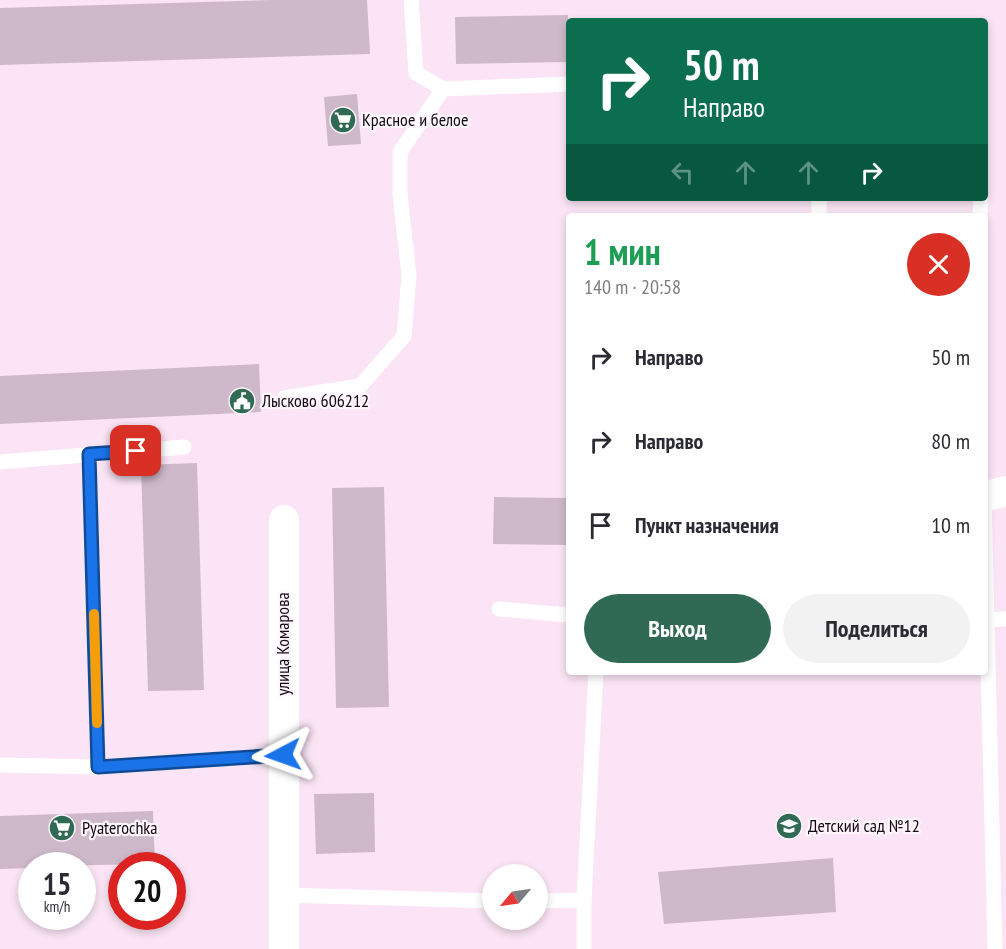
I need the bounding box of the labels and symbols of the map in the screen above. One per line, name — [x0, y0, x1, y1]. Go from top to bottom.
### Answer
supermarket icon: Красное и белое — [328, 105, 358, 135]
place label: Красное и белое — [362, 108, 468, 131]
public building icon: Лысково 606212 — [227, 386, 257, 416]
place label: Лысково 606212 — [261, 389, 369, 412]
pin — [110, 425, 161, 476]
street label: улица Комарова — [271, 592, 294, 696]
position arrow — [251, 723, 315, 787]
school or university icon: Детский сад №12 — [774, 811, 804, 841]
supermarket icon: Pyaterochka — [47, 813, 77, 843]
place label: Детский сад №12 — [808, 814, 920, 837]
place label: Pyaterochka — [82, 816, 158, 839]
speed limit sign: 20 — [108, 852, 186, 930]
north arrow — [482, 864, 548, 930]

